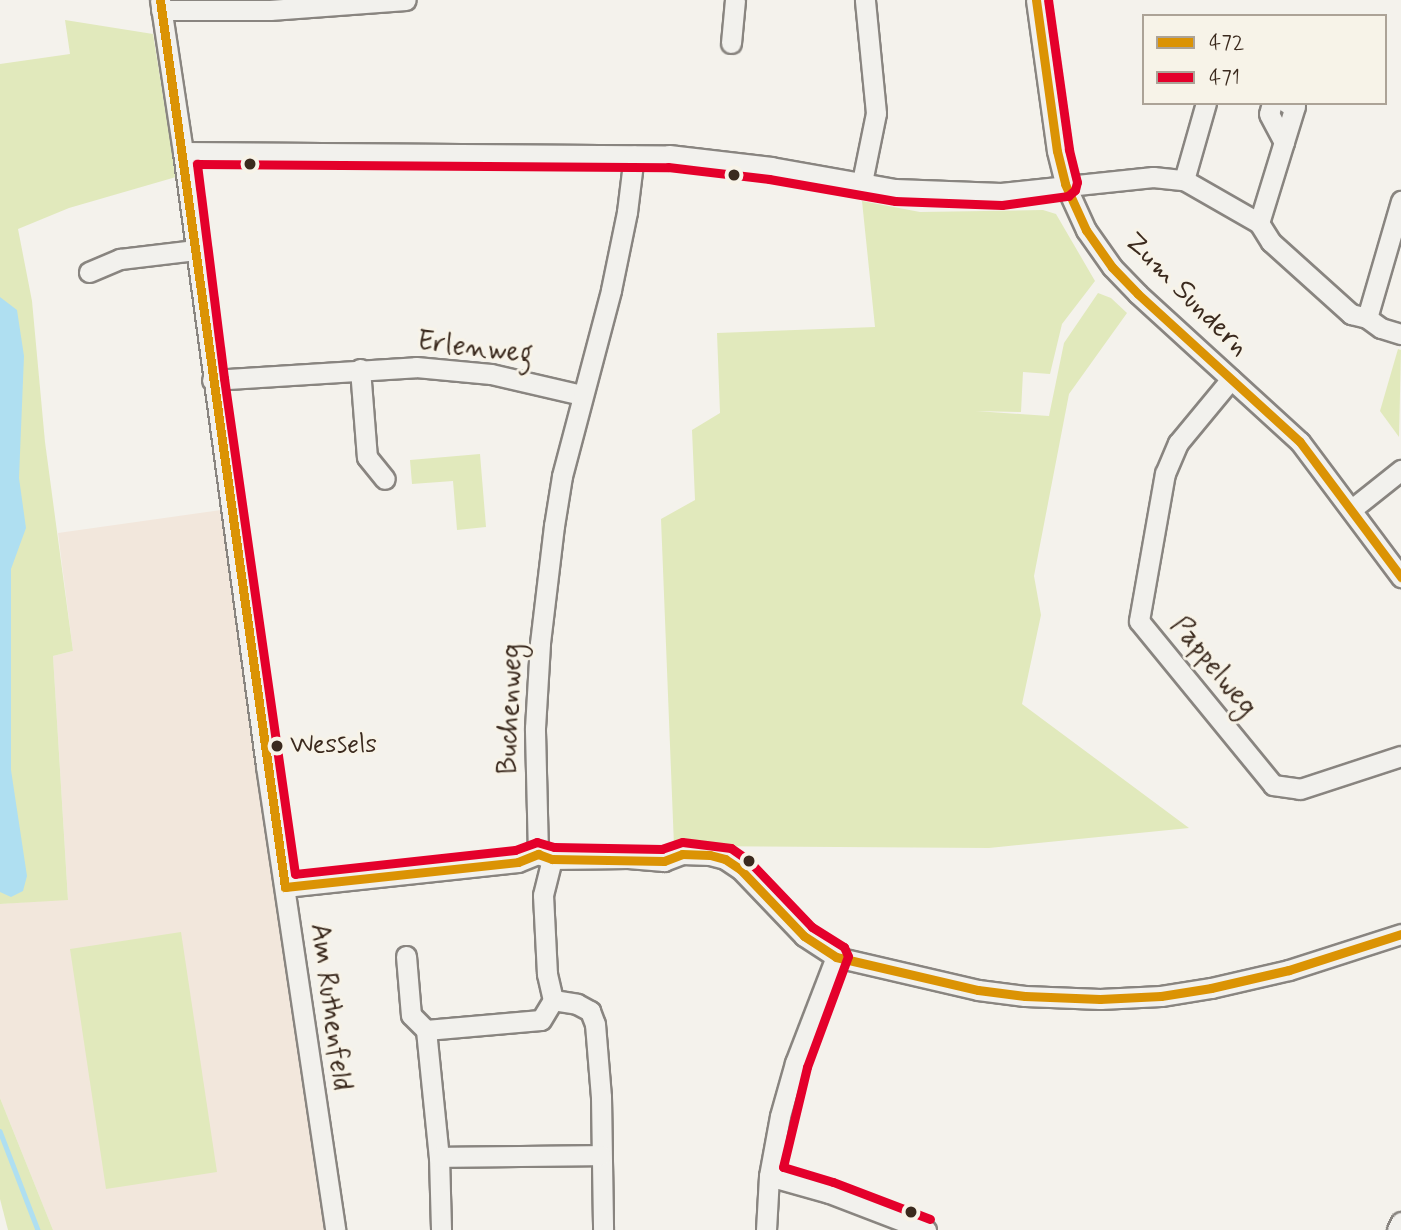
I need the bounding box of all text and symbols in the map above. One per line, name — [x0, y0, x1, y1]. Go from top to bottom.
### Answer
legend — [1142, 14, 1387, 105]
text: 472 — [1209, 29, 1244, 57]
text: 471 — [1209, 64, 1240, 92]
unlabelled marker — [243, 157, 257, 171]
unlabelled marker — [727, 168, 741, 182]
street label: Zum Sundern — [1115, 224, 1257, 366]
street label: Erlenweg — [415, 325, 535, 373]
street label: Pappelweg — [1162, 610, 1264, 724]
street label: Buchenweg — [492, 643, 530, 775]
place label: Wessels — [290, 730, 377, 762]
marker: Wessels — [270, 739, 284, 753]
unlabelled marker — [742, 854, 756, 868]
street label: Am Ruthenfeld — [301, 920, 359, 1094]
unlabelled marker — [904, 1205, 918, 1219]

